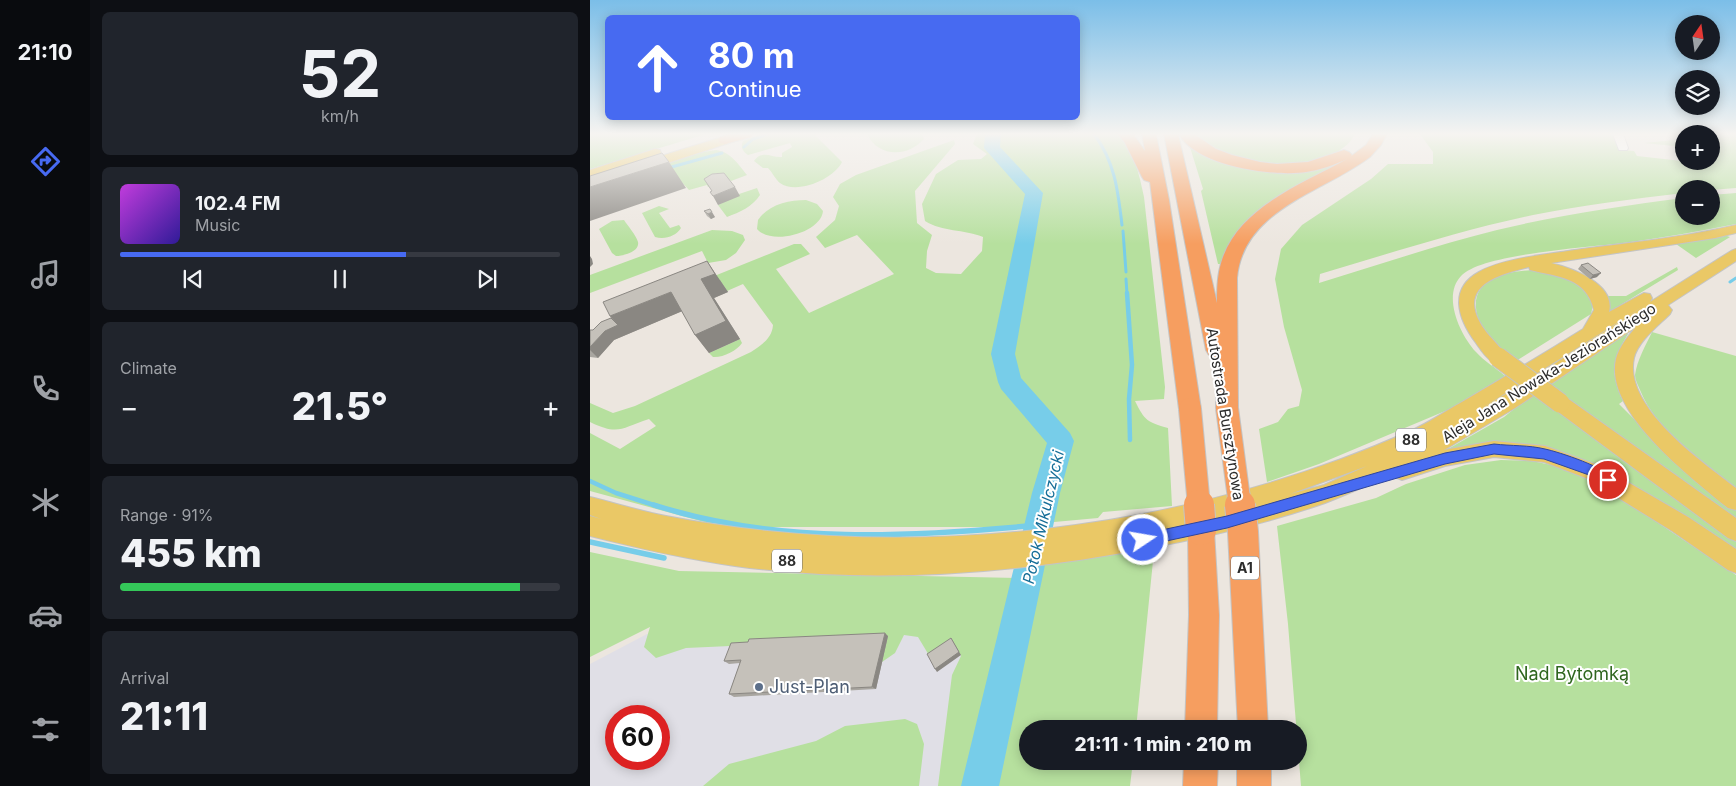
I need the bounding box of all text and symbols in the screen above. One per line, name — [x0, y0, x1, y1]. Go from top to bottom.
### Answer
north arrow — [1675, 15, 1720, 60]
map controls — [1675, 15, 1720, 225]
text: 52 — [299, 34, 381, 113]
text: 80 m — [708, 34, 795, 76]
icon: ahead — [625, 35, 690, 100]
text: 21:10 — [17, 39, 73, 65]
button: layers — [1675, 70, 1720, 115]
text: Continue — [708, 76, 802, 102]
text: km/h — [321, 106, 359, 126]
button: + — [1675, 125, 1720, 170]
icon: directions — [28, 144, 63, 179]
button: − — [1675, 180, 1720, 225]
text: 102.4 FM — [195, 192, 281, 215]
text: Music — [195, 215, 240, 235]
icon: music — [28, 257, 63, 292]
icon: previous — [179, 265, 207, 293]
icon: pause — [326, 265, 354, 293]
icon: next — [473, 265, 501, 293]
street label: Aleja Jana Nowaka-Jeziorańskiego — [1438, 299, 1659, 447]
street label: Autostrada Bursztynowa — [1202, 326, 1248, 501]
text: Climate — [120, 358, 177, 378]
icon: phone — [28, 371, 63, 406]
text: 21.5° — [292, 383, 388, 429]
text: − — [120, 390, 139, 424]
text: + — [541, 390, 560, 424]
road number: 88 — [1396, 428, 1426, 452]
water label: Potok Mikulczycki — [1018, 447, 1068, 586]
pin — [1587, 459, 1629, 501]
icon: arrive — [1594, 466, 1622, 494]
icon: climate — [28, 485, 63, 520]
text: Range · 91% — [120, 505, 214, 525]
position arrow — [1116, 513, 1168, 565]
text: 455 km — [120, 530, 262, 576]
road number: 88 — [772, 550, 802, 572]
road number: A1 — [1231, 556, 1259, 580]
icon: car — [28, 598, 63, 633]
park label: Nad Bytomką — [1515, 663, 1629, 684]
text: Arrival — [120, 668, 169, 688]
place label: Just-Plan — [769, 676, 850, 697]
marker: Just-Plan — [753, 681, 765, 693]
text: 21:11 — [120, 693, 208, 739]
speed limit sign: 60 — [605, 705, 670, 770]
icon: filters — [28, 712, 63, 747]
text: 21:11 · 1 min · 210 m — [1074, 733, 1252, 756]

